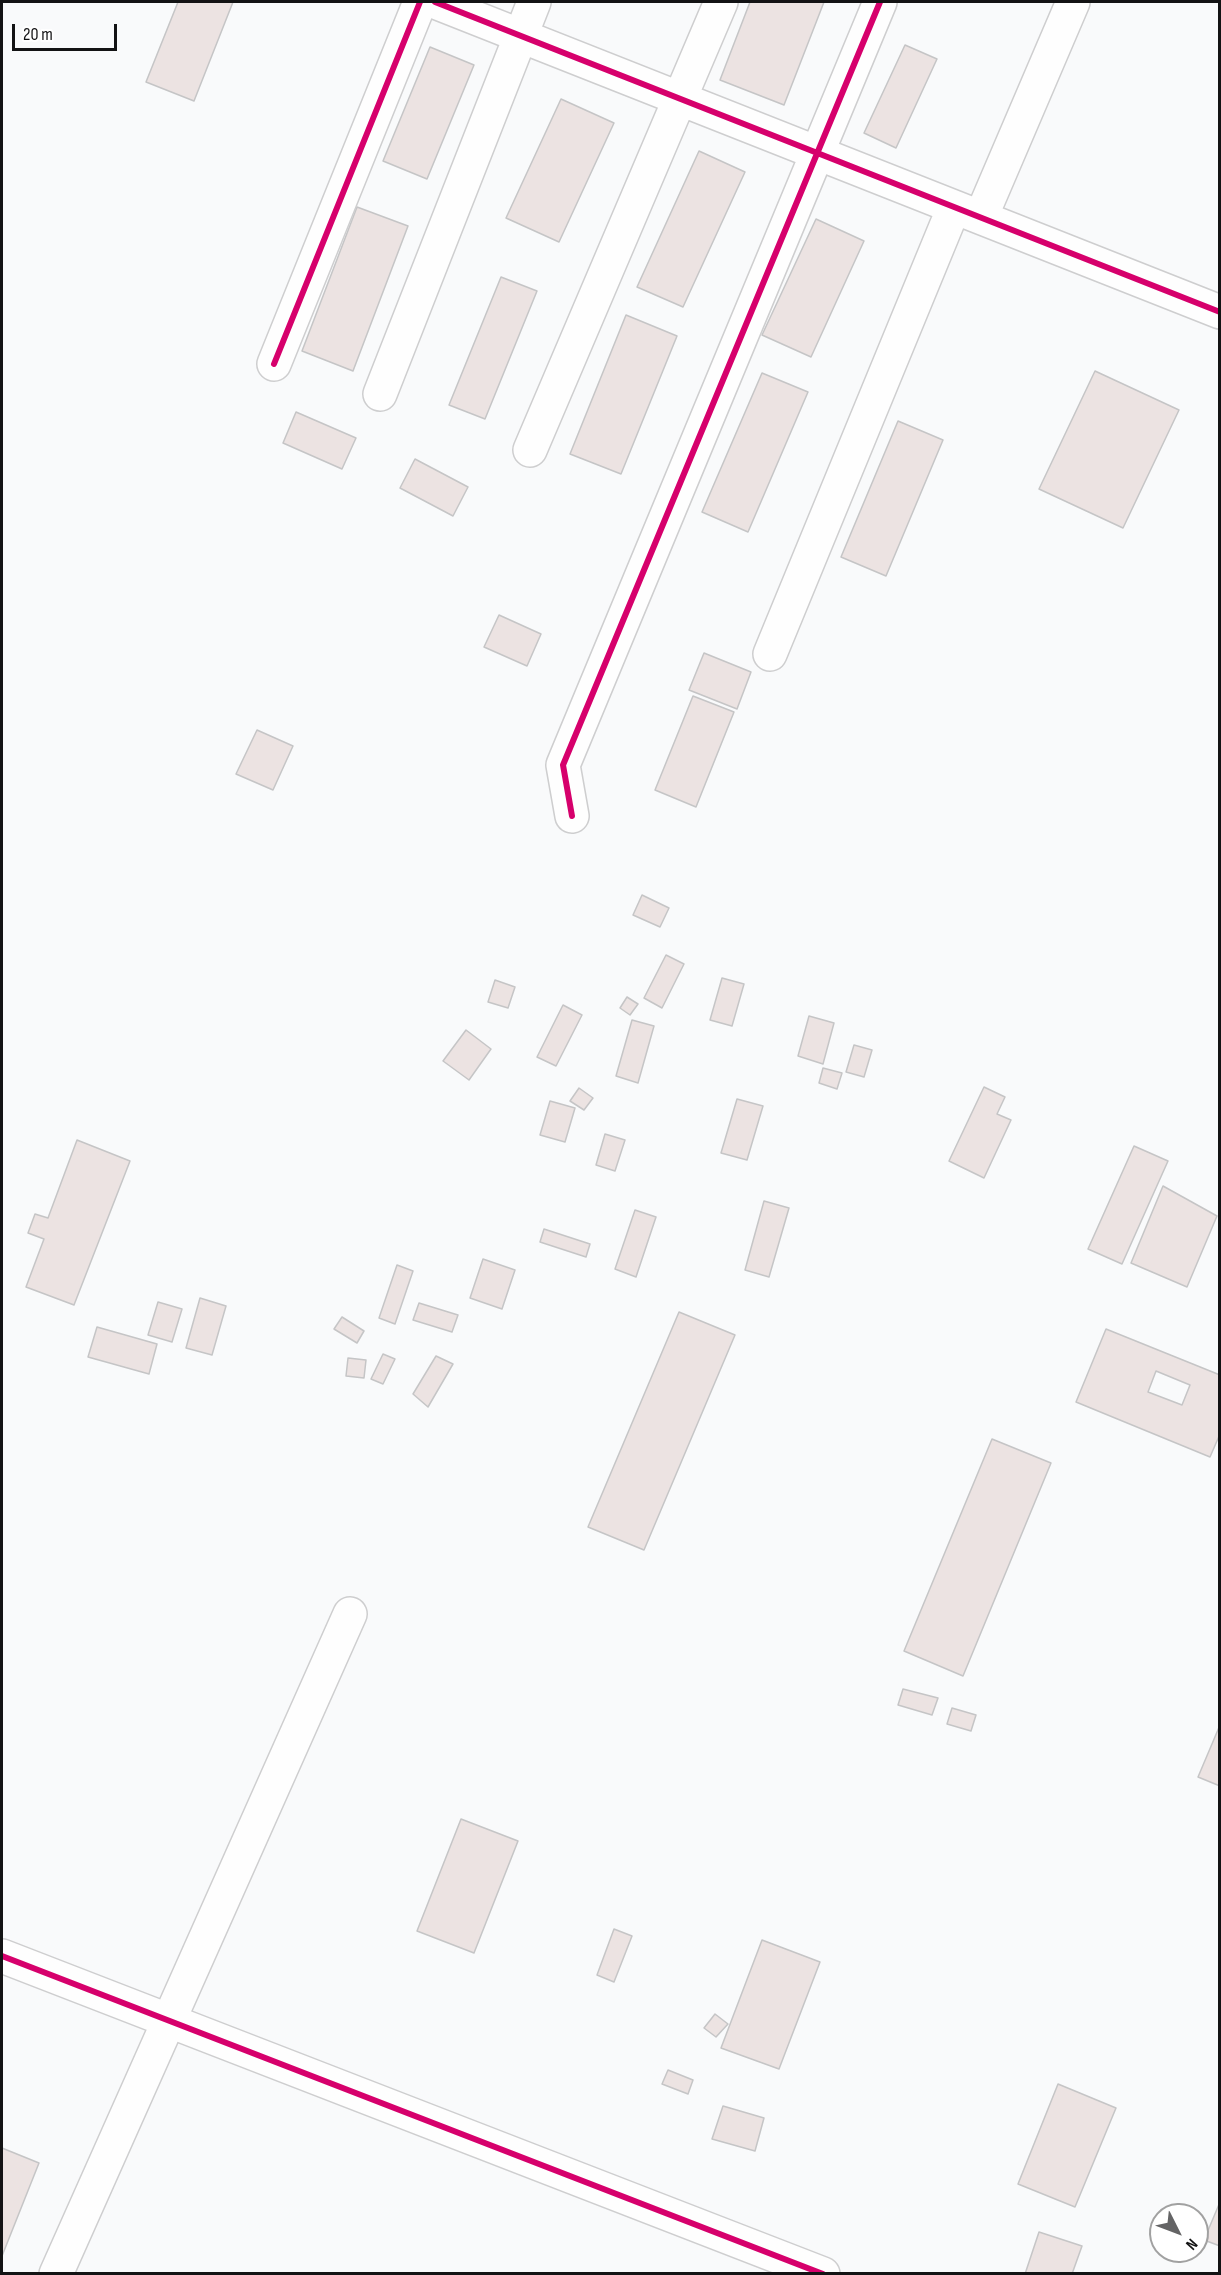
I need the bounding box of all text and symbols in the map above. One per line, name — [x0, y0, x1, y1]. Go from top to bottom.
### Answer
scale bar — [15, 12, 120, 50]
text: 20 m — [23, 24, 53, 45]
north arrow — [1149, 2203, 1209, 2263]
text: N — [1181, 2235, 1201, 2254]

